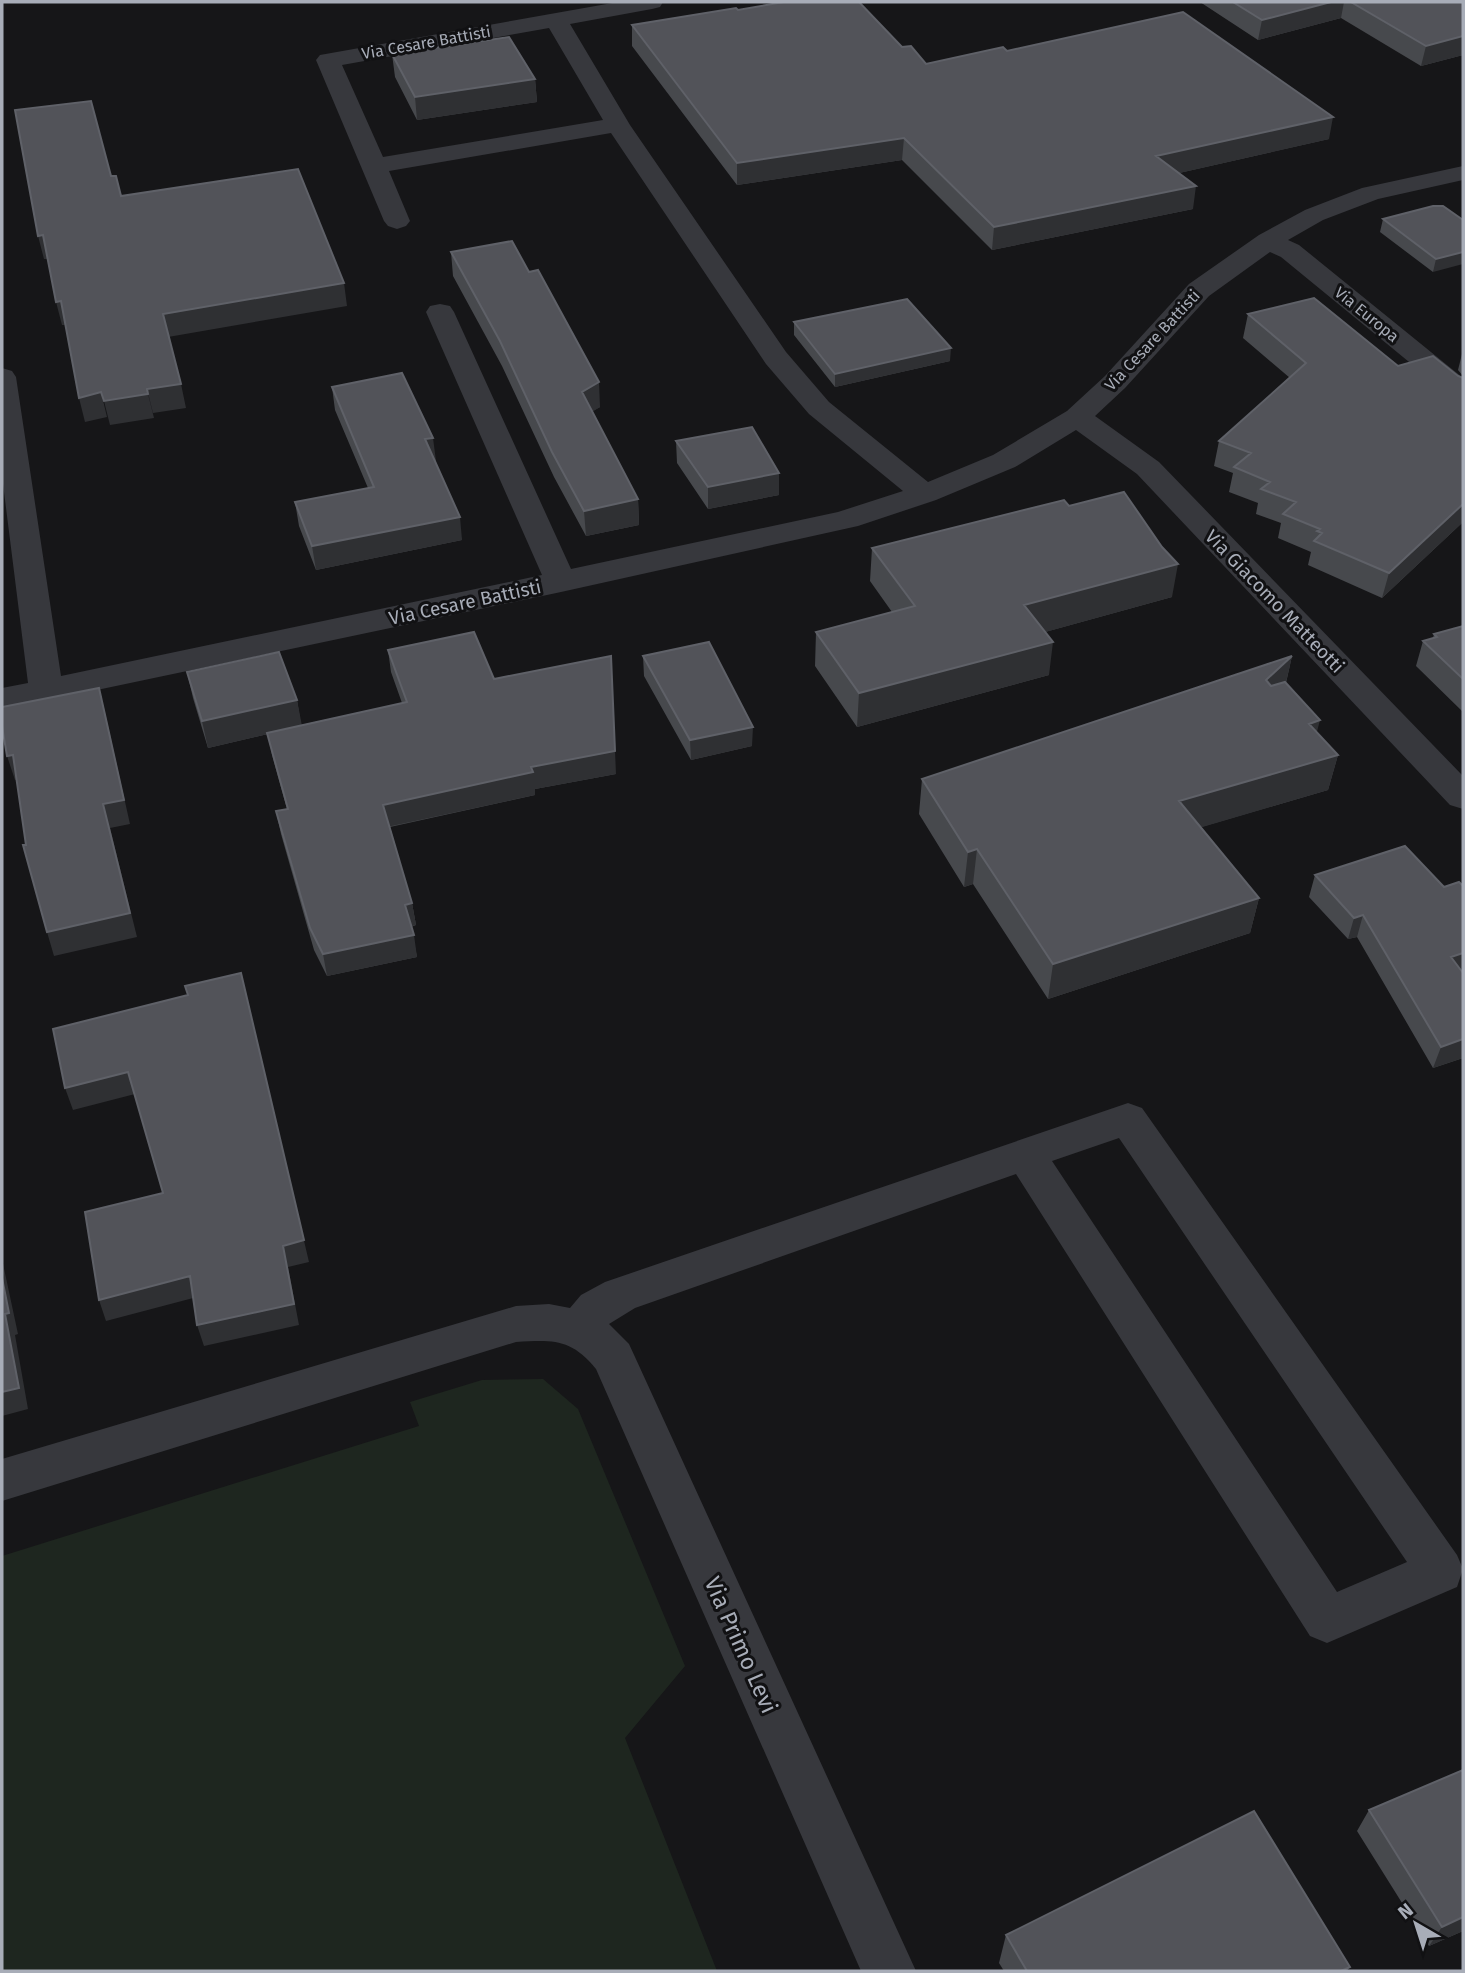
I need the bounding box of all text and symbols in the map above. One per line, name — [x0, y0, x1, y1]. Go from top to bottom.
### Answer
street label: Via Cesare Battisti — [360, 22, 492, 63]
street label: Via Europa — [1331, 283, 1403, 346]
street label: Via Cesare Battisti — [1101, 286, 1204, 395]
street label: Via Giacomo Matteotti — [1200, 525, 1349, 678]
street label: Via Cesare Battisti — [387, 575, 543, 630]
street label: Via Primo Levi — [698, 1572, 784, 1718]
north arrow — [1381, 1889, 1451, 1959]
text: N — [1393, 1898, 1418, 1924]

